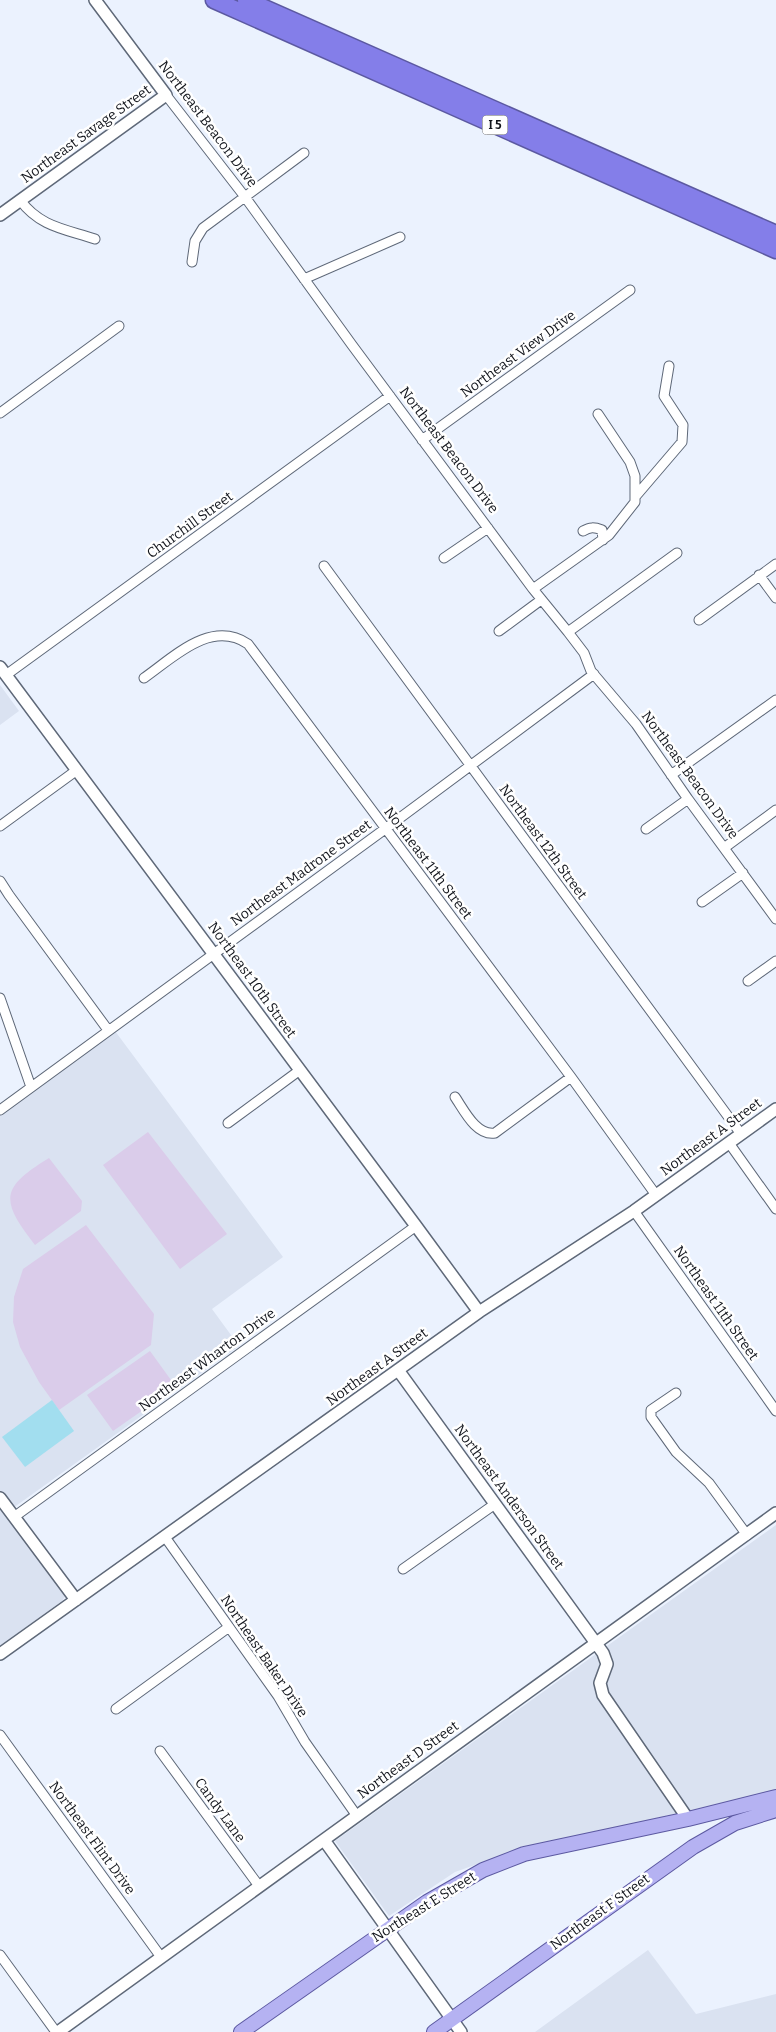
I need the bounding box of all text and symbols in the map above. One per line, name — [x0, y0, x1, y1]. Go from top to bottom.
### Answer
street label: Northeast Beacon Drive — [155, 57, 261, 191]
street label: Northeast Savage Street — [18, 81, 154, 187]
road number: I 5 — [482, 116, 508, 134]
street label: Northeast View Drive — [457, 307, 579, 401]
street label: Northeast Beacon Drive — [396, 383, 502, 517]
street label: Churchill Street — [144, 488, 236, 562]
street label: Northeast Beacon Drive — [638, 708, 742, 842]
street label: Northeast 12th Street — [496, 781, 590, 903]
street label: Northeast 11th Street — [380, 804, 476, 922]
street label: Northeast Madrone Street — [227, 816, 375, 930]
street label: Northeast 10th Street — [204, 919, 300, 1041]
street label: Northeast A Street — [657, 1095, 765, 1179]
street label: Northeast 11th Street — [670, 1242, 762, 1364]
street label: Northeast Wharton Drive — [135, 1305, 279, 1415]
street label: Northeast A Street — [323, 1325, 431, 1409]
street label: Northeast Anderson Street — [451, 1421, 567, 1573]
street label: Northeast Baker Drive — [217, 1592, 311, 1720]
street label: Northeast D Street — [354, 1718, 462, 1802]
street label: Candy Lane — [191, 1775, 249, 1845]
street label: Northeast Flint Drive — [45, 1778, 139, 1898]
street label: Northeast E Street — [369, 1868, 479, 1946]
street label: Northeast F Street — [547, 1870, 653, 1954]

